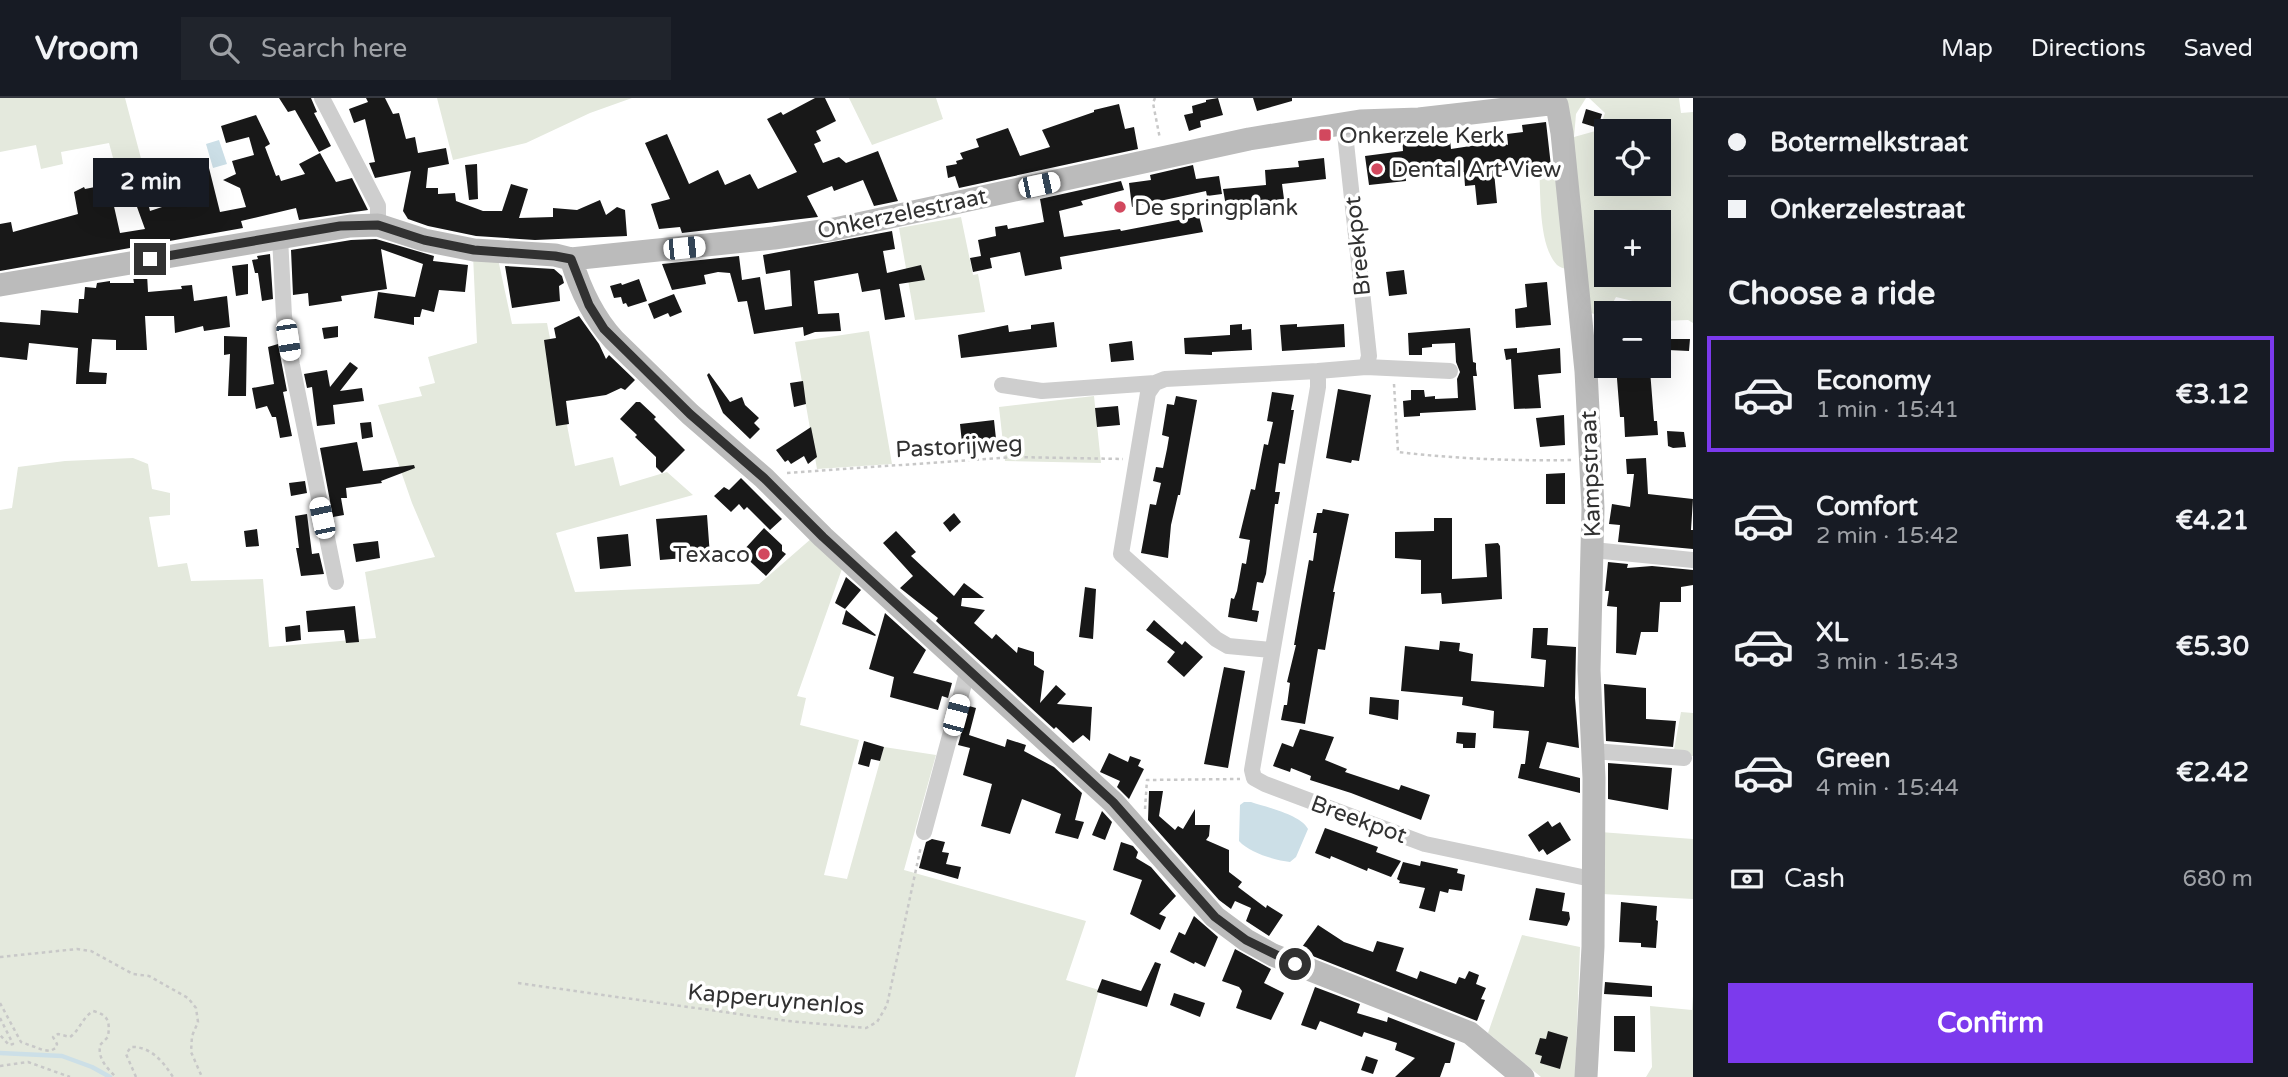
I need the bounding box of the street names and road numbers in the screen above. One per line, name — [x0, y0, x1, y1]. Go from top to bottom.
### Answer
street label: Onkerzelestraat — [815, 182, 990, 246]
street label: Breekpot — [1339, 194, 1377, 297]
street label: Kampstraat — [1575, 410, 1607, 538]
street label: Pastorijweg — [895, 430, 1023, 464]
street label: Breekpot — [1307, 790, 1411, 850]
street label: Kapperuynenlos — [686, 978, 865, 1022]

